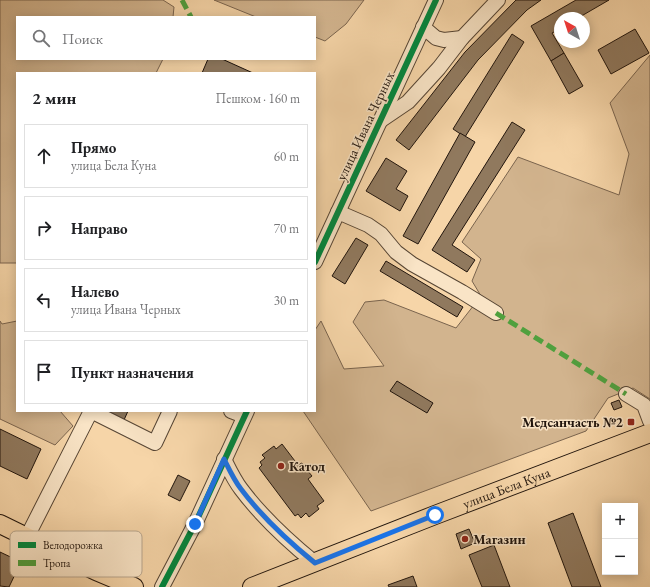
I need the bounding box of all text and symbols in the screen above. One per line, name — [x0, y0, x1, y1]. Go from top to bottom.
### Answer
north arrow — [554, 12, 590, 48]
search box — [16, 16, 316, 60]
icon: search — [30, 27, 52, 49]
text: Поиск — [62, 29, 103, 48]
street label: улица Ивана Черных — [332, 69, 398, 183]
text: 2 мин — [32, 87, 76, 109]
text: Пешком · 160 m — [216, 90, 300, 107]
text: Прямо — [71, 138, 116, 157]
icon: ahead — [33, 145, 55, 167]
text: 60 m — [274, 148, 299, 165]
text: улица Бела Куна — [71, 157, 156, 174]
icon: right — [33, 217, 55, 239]
text: Направо — [71, 219, 128, 238]
text: 70 m — [274, 220, 299, 237]
text: Налево — [71, 282, 119, 301]
icon: left — [33, 289, 55, 311]
text: 30 m — [274, 292, 299, 309]
text: улица Ивана Черных — [71, 301, 181, 318]
icon: arrive — [33, 361, 55, 383]
text: Пункт назначения — [71, 363, 194, 382]
place label: Медсанчасть №2 — [522, 413, 624, 431]
marker: Медсанчасть №2 — [626, 417, 636, 427]
place label: Катод — [289, 457, 326, 475]
marker: Катод — [276, 461, 286, 471]
street label: улица Бела Куна — [460, 463, 553, 513]
map controls — [602, 503, 638, 575]
button: + — [602, 503, 638, 539]
route start — [426, 506, 444, 524]
route end — [186, 515, 204, 533]
place label: Магазин — [473, 530, 526, 548]
legend — [10, 531, 142, 577]
marker: Магазин — [460, 534, 470, 544]
text: Велодорожка — [43, 538, 103, 552]
button: − — [602, 539, 638, 575]
text: Тропа — [43, 556, 71, 570]

